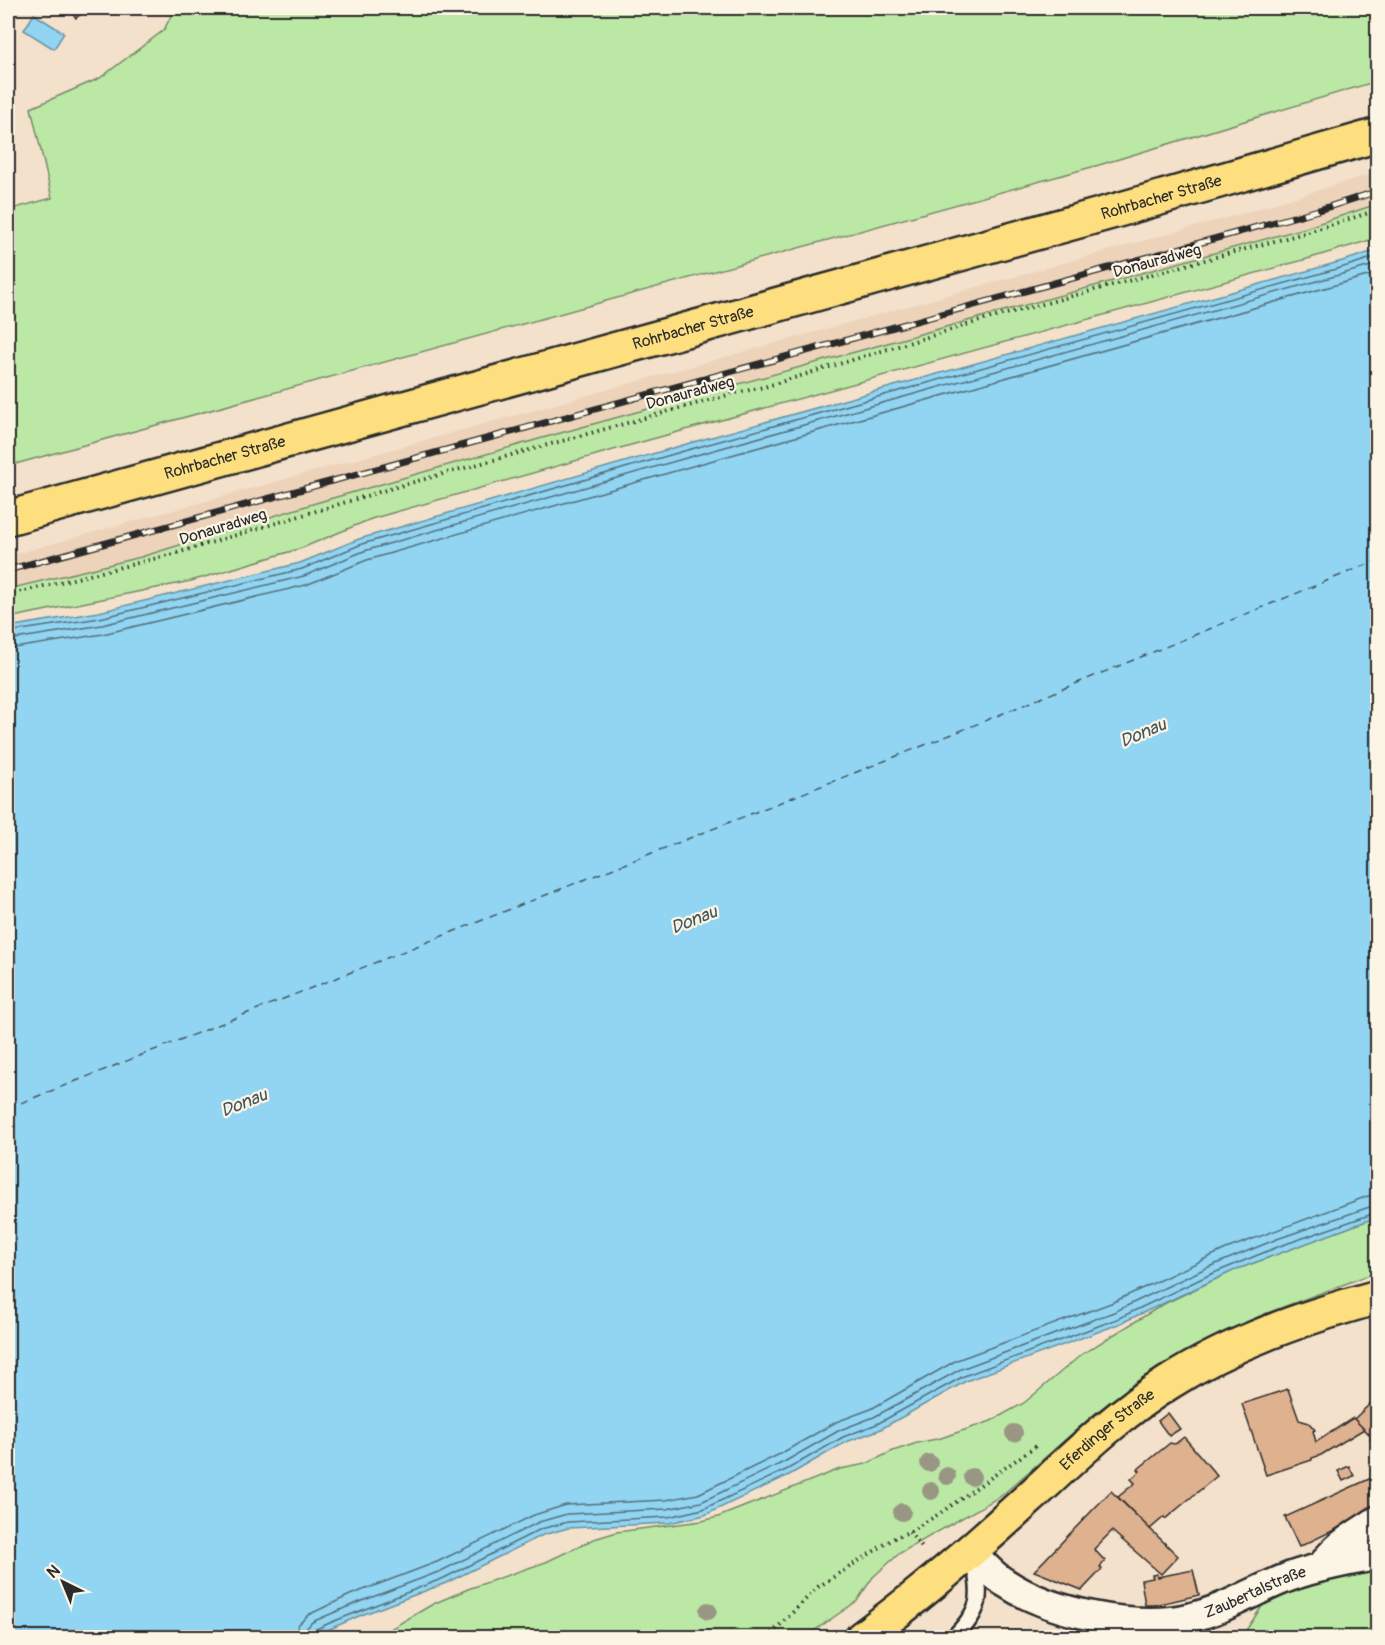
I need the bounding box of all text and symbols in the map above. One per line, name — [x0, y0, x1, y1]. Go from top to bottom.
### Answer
street label: Rohrbacher Straße — [1099, 171, 1224, 224]
street label: Donauradweg — [1111, 240, 1203, 282]
street label: Rohrbacher Straße — [630, 302, 756, 354]
street label: Donauradweg — [644, 372, 736, 414]
street label: Rohrbacher Straße — [162, 432, 288, 484]
street label: Donauradweg — [177, 504, 269, 550]
water label: Donau — [1116, 713, 1170, 753]
water label: Donau — [667, 900, 721, 940]
water label: Donau — [217, 1083, 271, 1123]
street label: Eferdinger Straße — [1056, 1385, 1159, 1475]
north arrow — [33, 1552, 93, 1612]
text: N — [43, 1561, 64, 1583]
street label: Zaubertalstraße — [1202, 1562, 1309, 1623]

